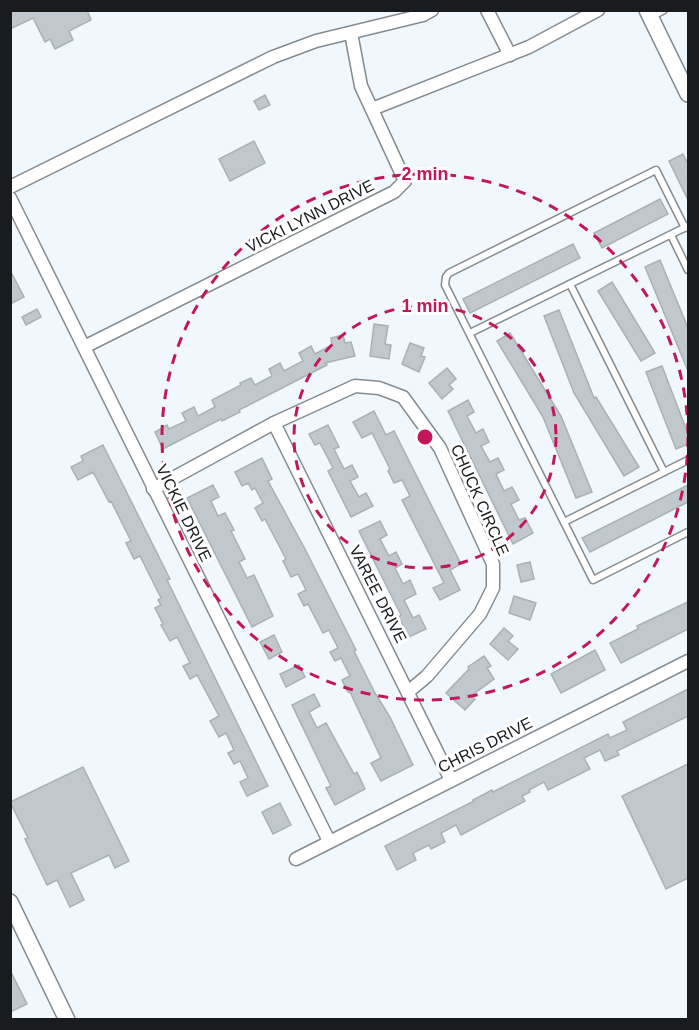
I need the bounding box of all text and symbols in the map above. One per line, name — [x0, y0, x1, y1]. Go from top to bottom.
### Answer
text: 2 min — [401, 164, 449, 184]
street label: VICKI LYNN DRIVE — [243, 176, 377, 256]
text: 1 min — [401, 296, 449, 316]
centre of rings — [415, 427, 435, 447]
street label: CHUCK CIRCLE — [448, 442, 512, 558]
street label: VICKIE DRIVE — [153, 462, 215, 564]
street label: VAREE DRIVE — [346, 543, 410, 645]
street label: CHRIS DRIVE — [435, 714, 535, 776]

